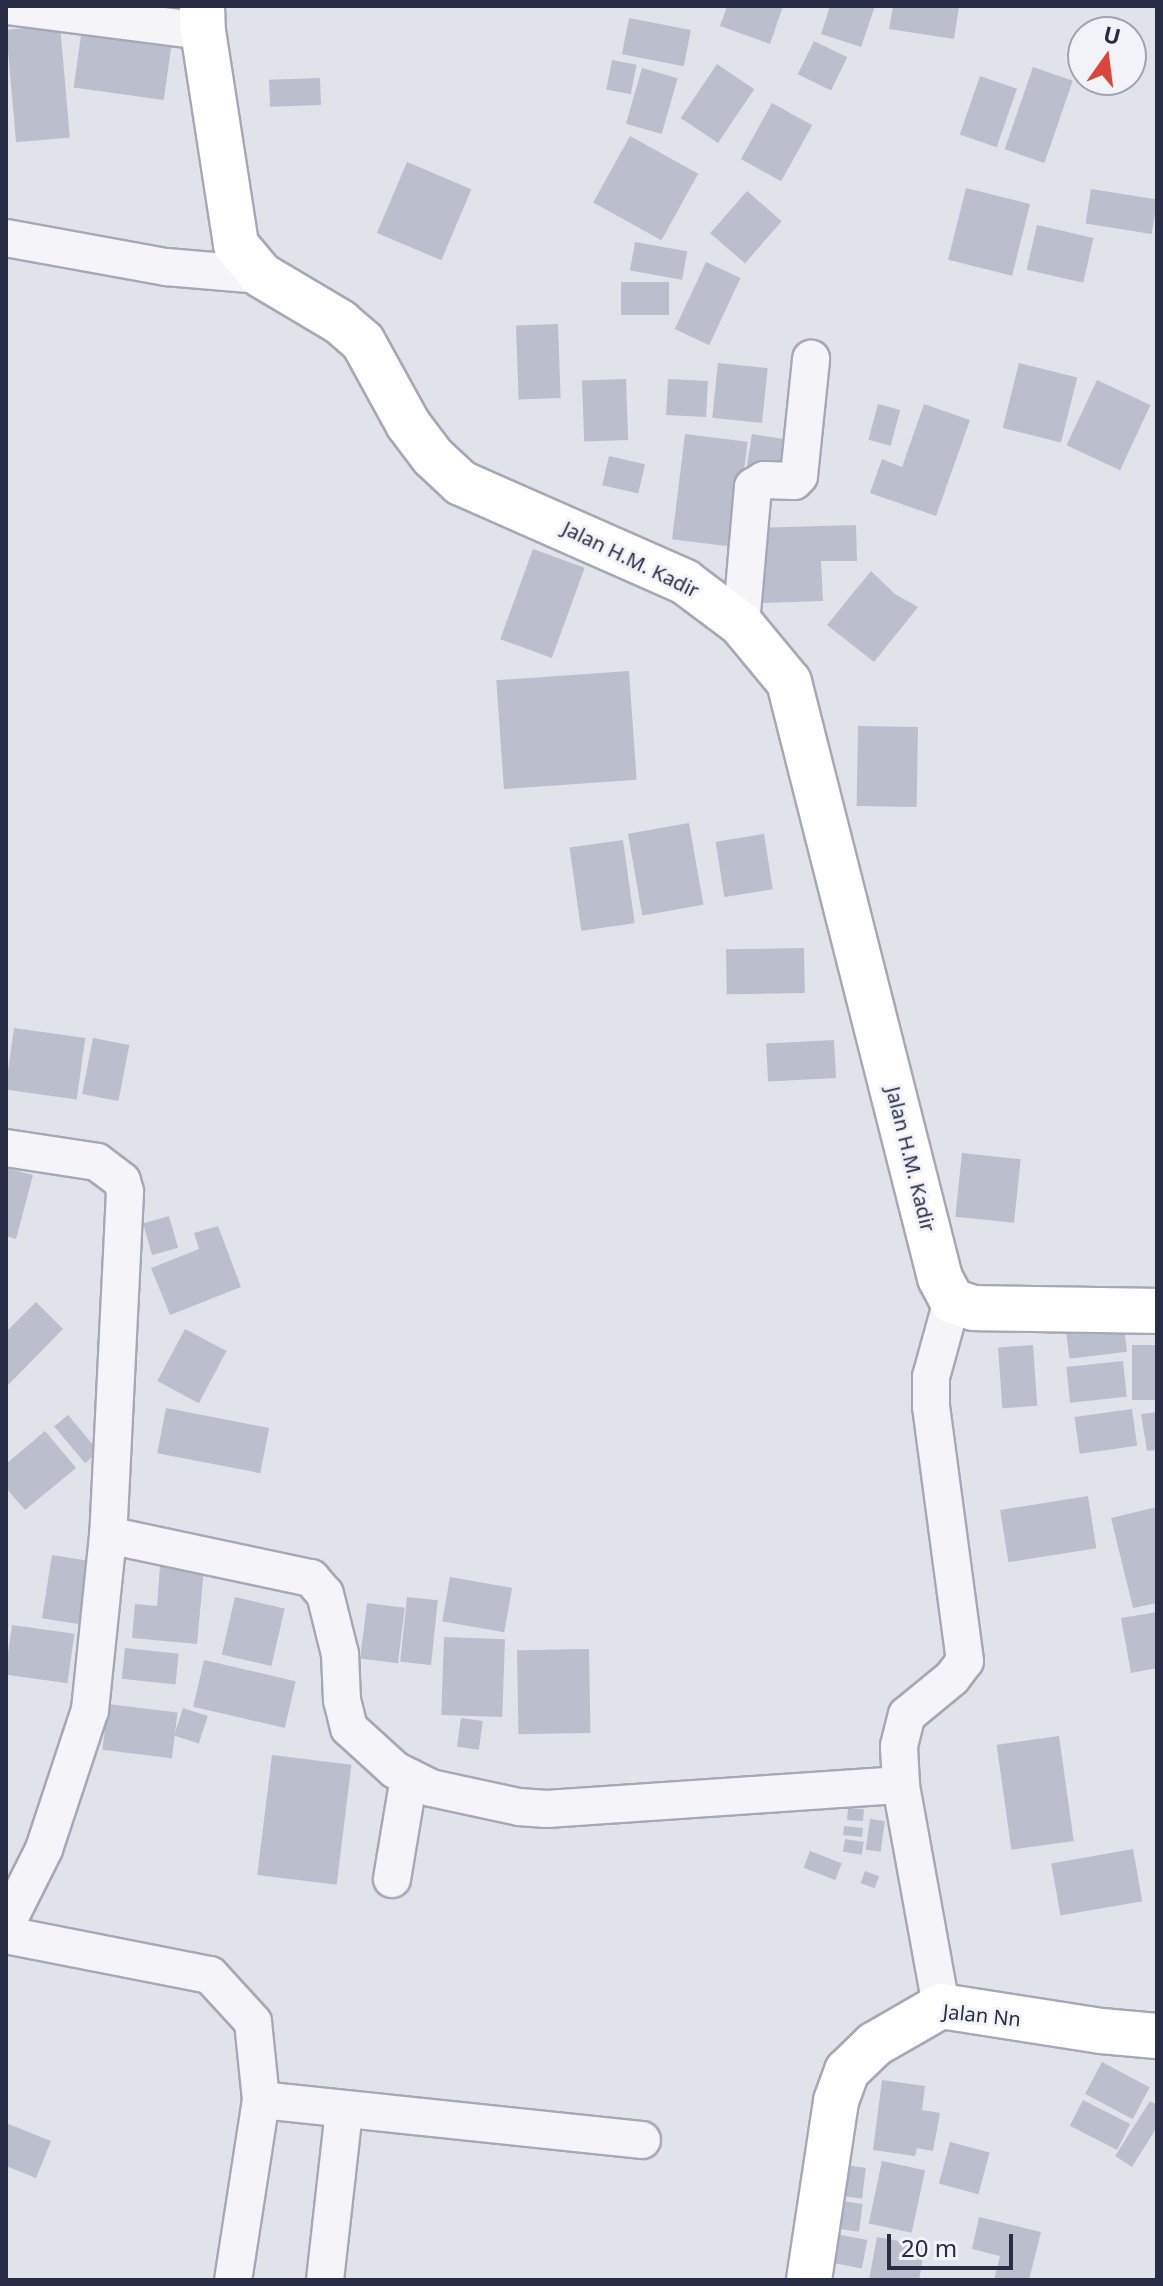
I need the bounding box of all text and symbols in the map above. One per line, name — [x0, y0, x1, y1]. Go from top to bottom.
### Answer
north arrow — [1067, 16, 1147, 96]
text: U — [1101, 18, 1124, 51]
street label: Jalan H.M. Kadir — [559, 516, 703, 602]
street label: Jalan H.M. Kadir — [881, 1084, 941, 1234]
street label: Jalan Nn — [942, 1999, 1022, 2031]
scale bar — [891, 2218, 1017, 2268]
text: 20 m — [901, 2231, 957, 2264]

